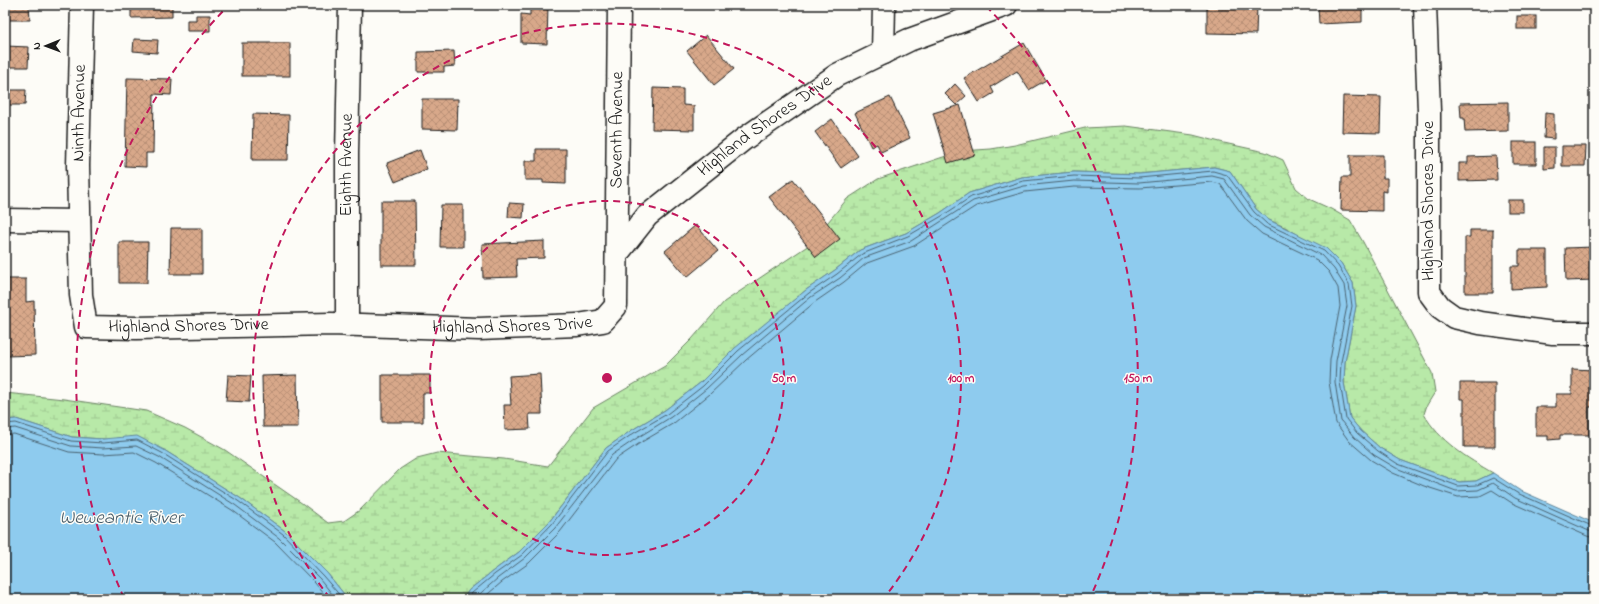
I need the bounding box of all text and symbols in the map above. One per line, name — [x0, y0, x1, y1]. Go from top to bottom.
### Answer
north arrow — [26, 26, 66, 66]
text: N — [29, 42, 45, 50]
street label: Ninth Avenue — [66, 63, 94, 162]
street label: Highland Shores Drive — [692, 68, 839, 184]
street label: Seventh Avenue — [604, 70, 631, 189]
street label: Eighth Avenue — [334, 112, 361, 217]
street label: Highland Shores Drive — [1416, 120, 1443, 281]
street label: Highland Shores Drive — [432, 310, 595, 342]
street label: Highland Shores Drive — [108, 312, 270, 342]
text: 50 m — [772, 370, 797, 388]
text: 100 m — [948, 370, 975, 388]
text: 150 m — [1124, 370, 1153, 388]
centre of rings — [600, 371, 614, 385]
water label: Weweantic River — [59, 505, 185, 532]

